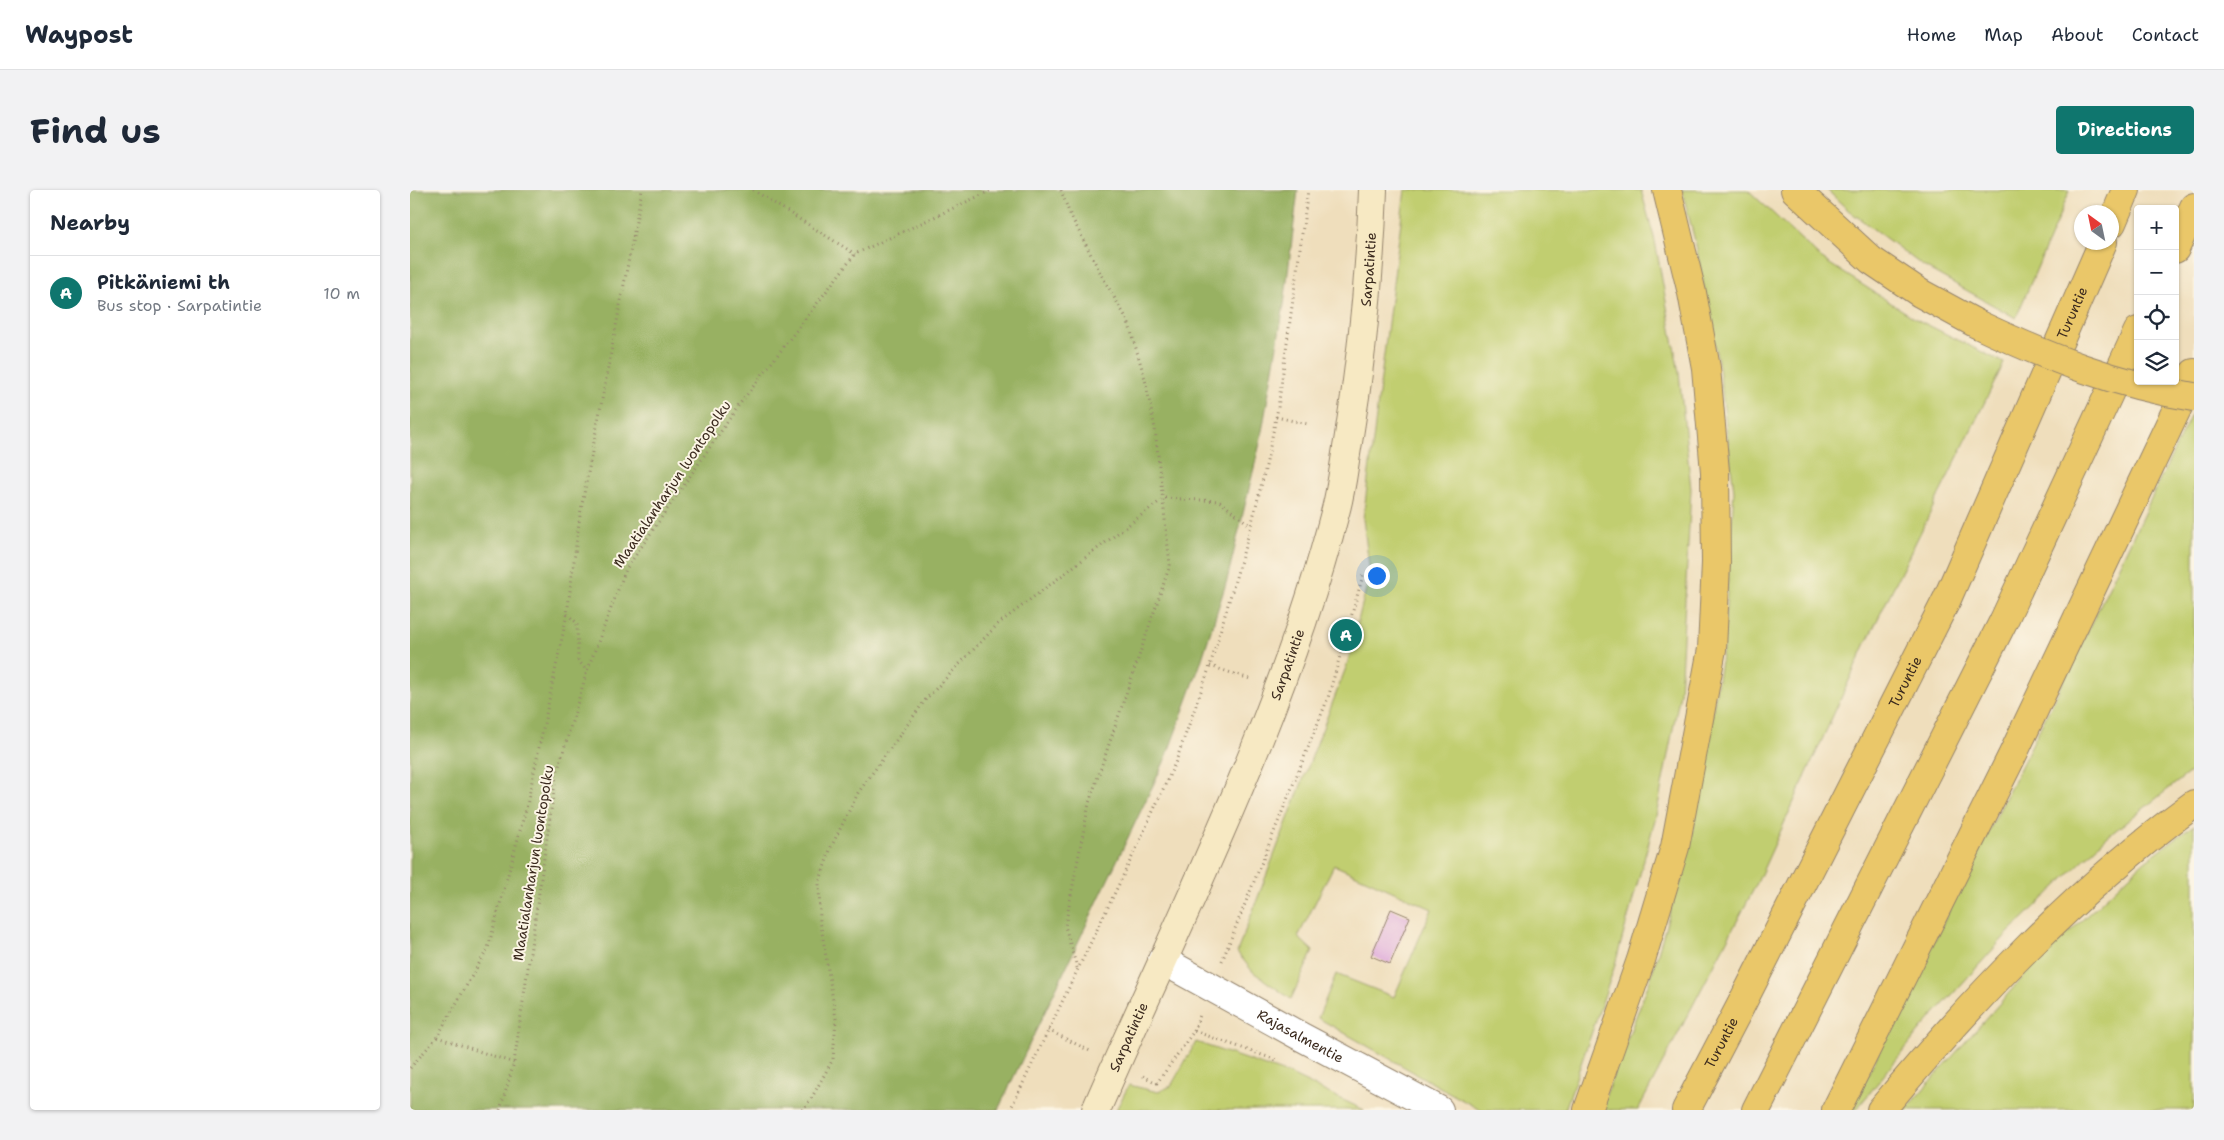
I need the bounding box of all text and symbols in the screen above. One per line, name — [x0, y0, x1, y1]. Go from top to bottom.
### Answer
text: Waypost — [25, 19, 133, 51]
text: Home — [1907, 23, 1956, 47]
text: Map — [1984, 23, 2023, 47]
text: About — [2051, 23, 2104, 47]
text: Contact — [2132, 23, 2199, 47]
button: Directions — [2056, 106, 2194, 154]
text: Find us — [30, 107, 161, 154]
north arrow — [2074, 205, 2119, 250]
map controls — [2134, 205, 2179, 385]
button: + — [2134, 205, 2179, 250]
text: Nearby — [50, 209, 130, 237]
street label: Sarpatintie — [1357, 232, 1380, 307]
button: − — [2134, 250, 2179, 295]
text: Pitkäniemi th — [97, 270, 230, 295]
text: A — [60, 283, 72, 304]
text: 10 m — [323, 283, 360, 304]
street label: Turuntie — [2053, 284, 2091, 342]
text: Bus stop · Sarpatintie — [97, 295, 262, 316]
button: locate — [2134, 295, 2179, 340]
button: layers — [2134, 340, 2179, 385]
street label: Maatialanharjun luontopolku — [609, 397, 735, 571]
your location — [1364, 563, 1390, 589]
pin: A — [1330, 616, 1362, 654]
street label: Sarpatintie — [1266, 626, 1308, 703]
street label: Turuntie — [1884, 653, 1926, 710]
street label: Maatialanharjun luontopolku — [509, 764, 557, 962]
street label: Sarpatintie — [1105, 999, 1152, 1075]
street label: Rajasalmentie — [1254, 1005, 1347, 1067]
street label: Turuntie — [1700, 1014, 1742, 1071]

